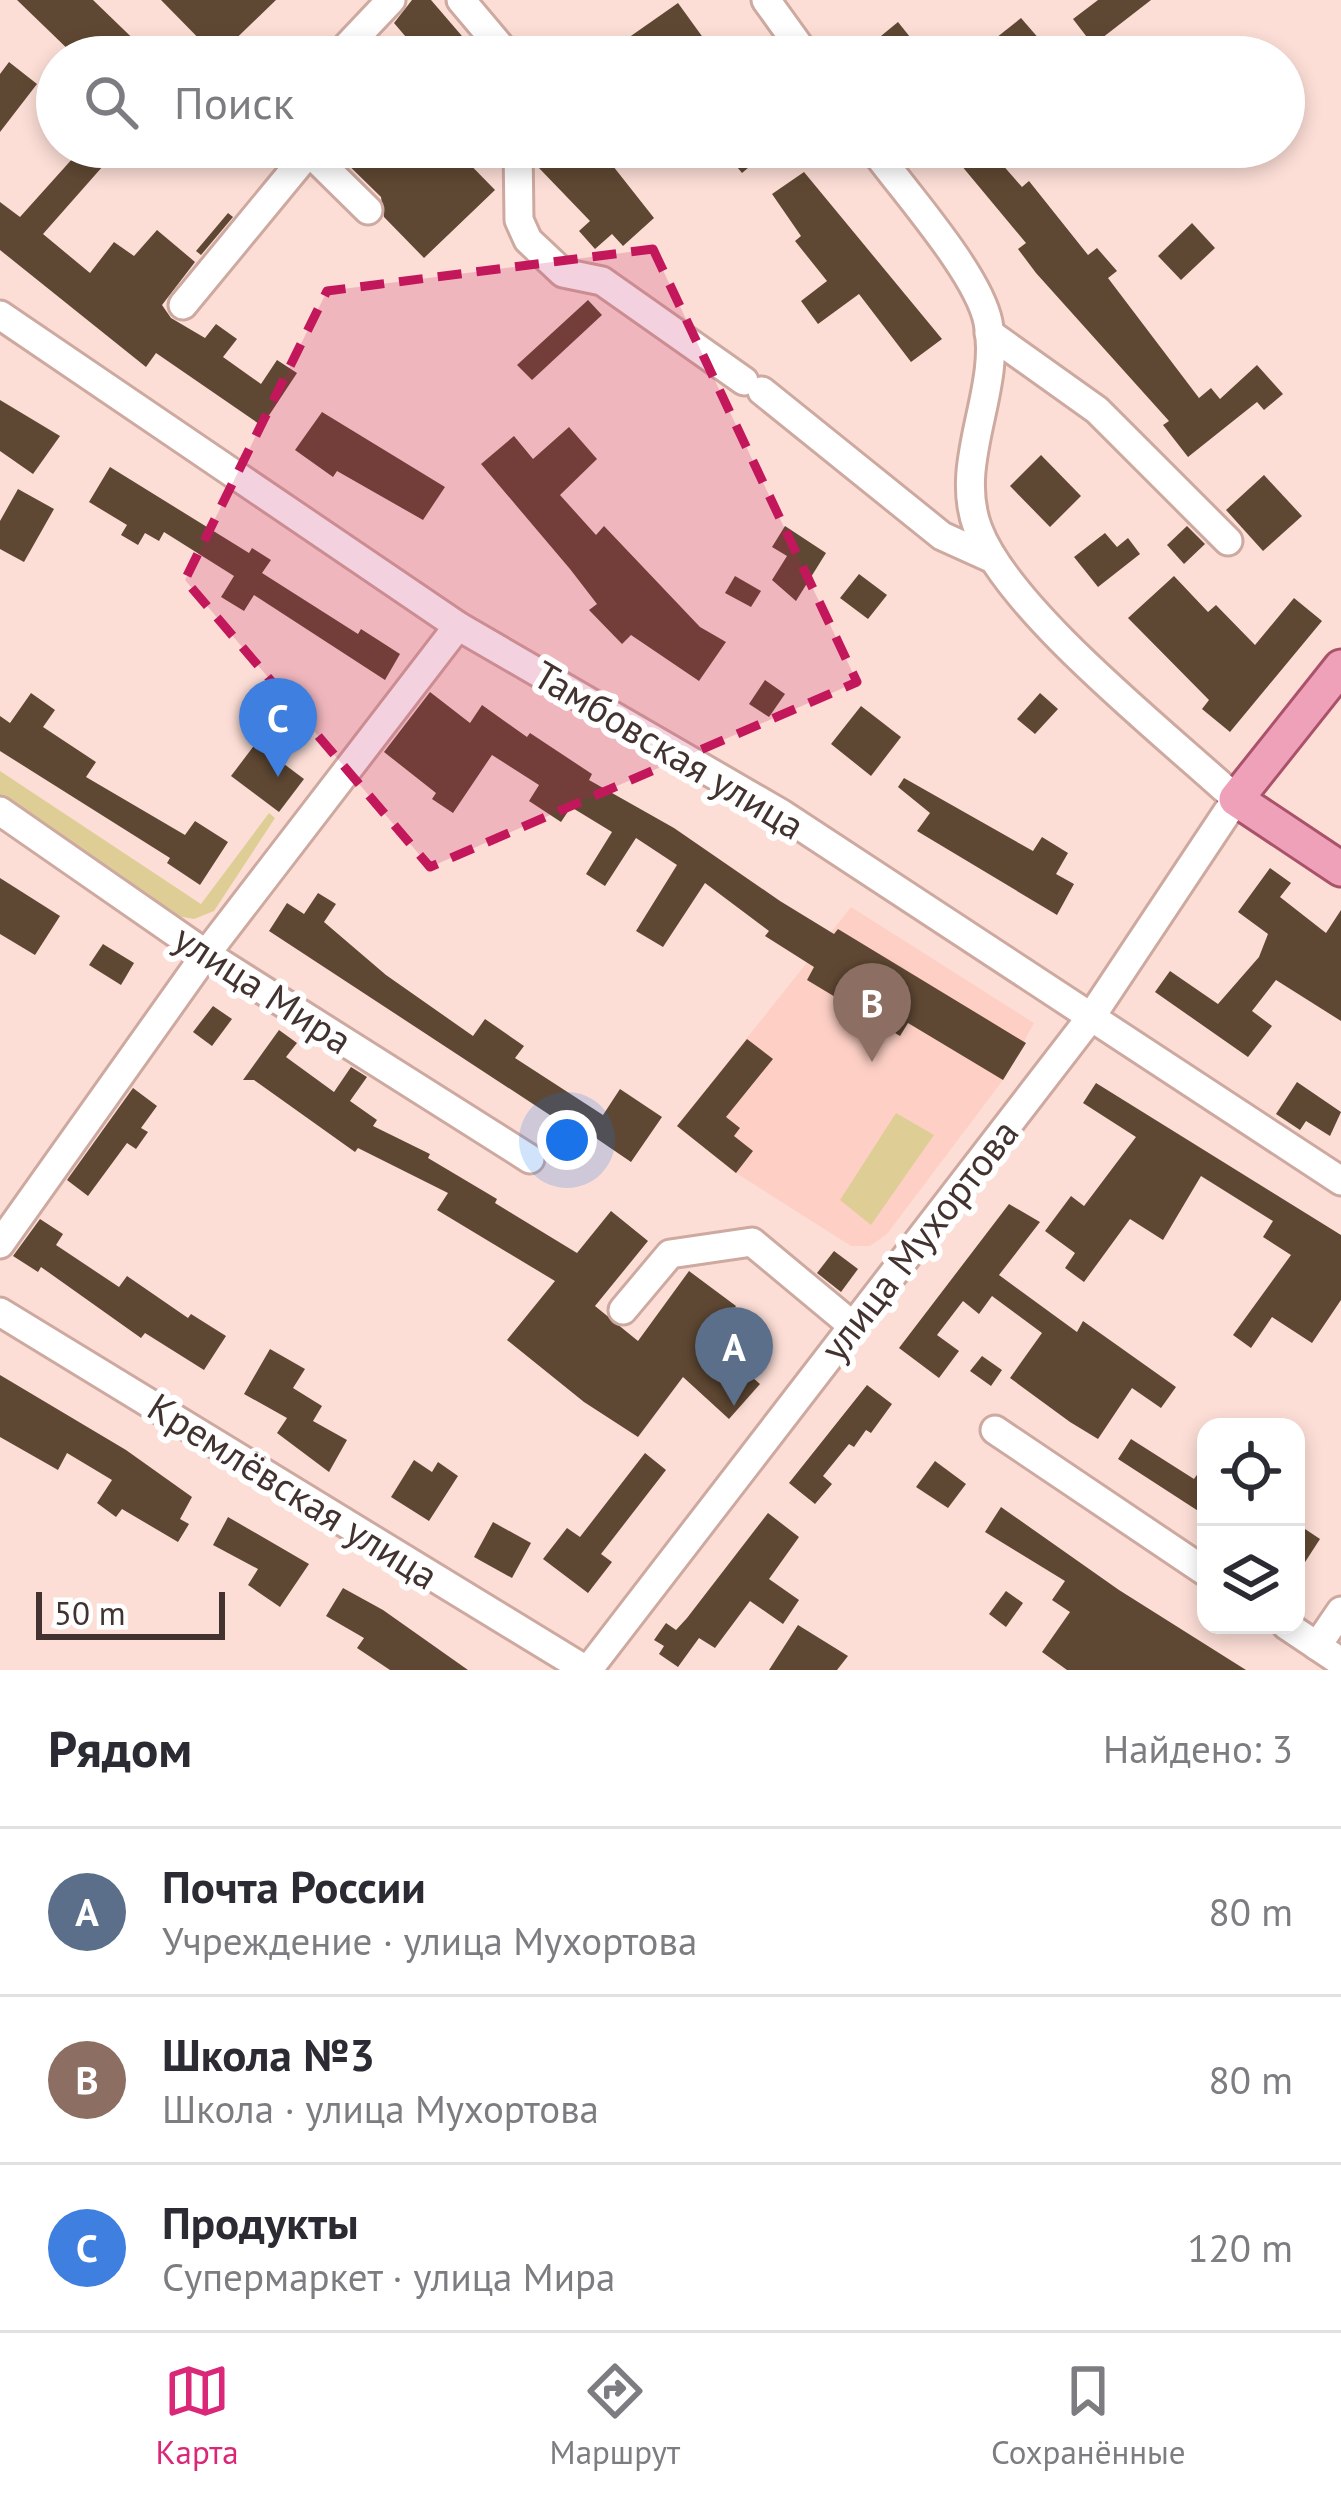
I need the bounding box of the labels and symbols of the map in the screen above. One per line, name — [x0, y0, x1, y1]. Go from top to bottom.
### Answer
street label: Тамбовская улица — [525, 649, 814, 850]
pin: C — [239, 678, 317, 777]
street label: улица Мира — [165, 912, 362, 1065]
pin: B — [833, 963, 911, 1062]
street label: улица Мухортова — [808, 1108, 1029, 1371]
your location — [537, 1110, 597, 1170]
pin: A — [695, 1307, 773, 1406]
street label: Кремлёвская улица — [139, 1381, 448, 1600]
scale bar — [36, 1586, 225, 1639]

